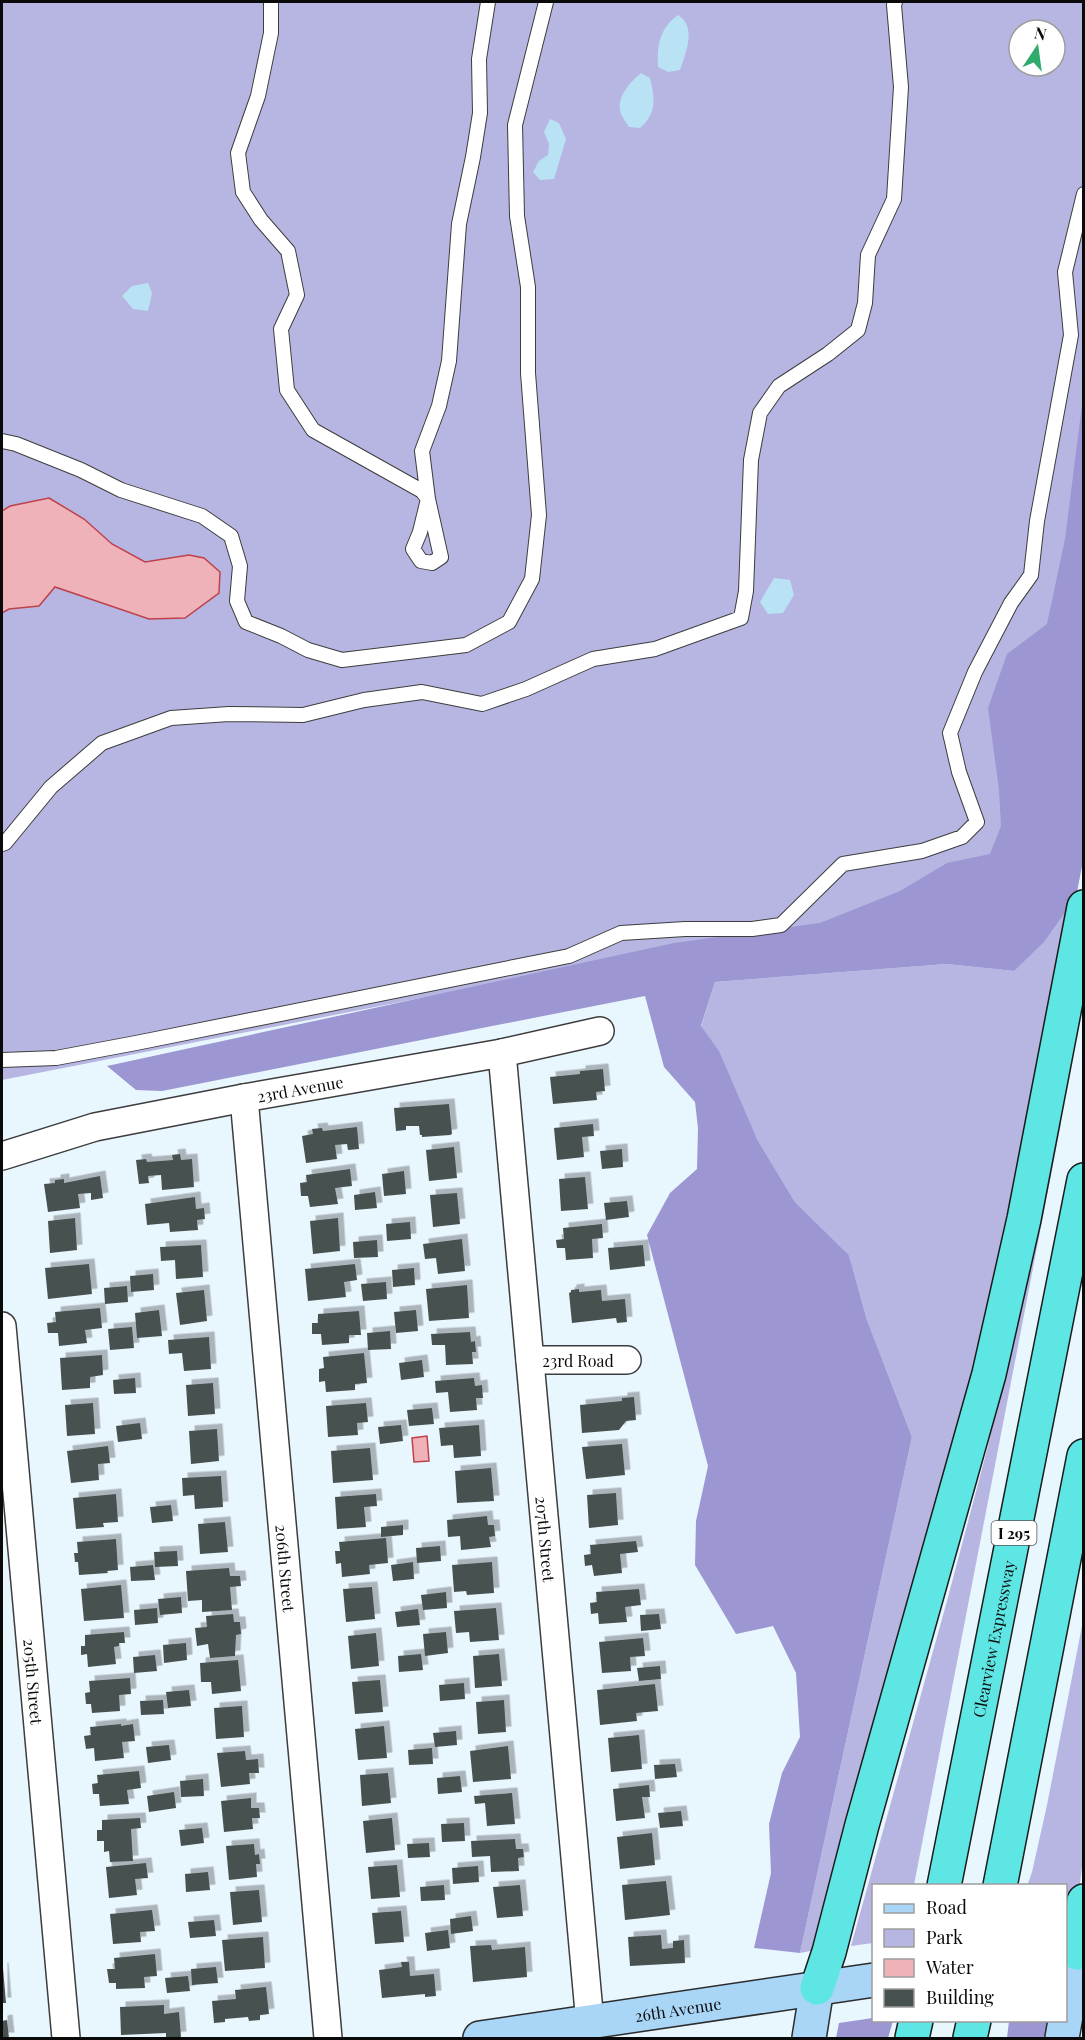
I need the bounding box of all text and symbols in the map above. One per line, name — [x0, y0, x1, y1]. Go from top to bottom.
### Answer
north arrow — [1007, 18, 1067, 78]
text: N — [1032, 21, 1049, 45]
street label: 23rd Avenue — [255, 1070, 345, 1106]
street label: 23rd Road — [542, 1350, 614, 1371]
street label: 207th Street — [532, 1495, 560, 1583]
road number: I 295 — [992, 1521, 1036, 1545]
street label: 206th Street — [272, 1524, 300, 1613]
street label: Clearview Expressway — [967, 1558, 1019, 1719]
street label: 205th Street — [20, 1638, 48, 1726]
legend — [872, 1884, 1067, 2022]
text: Road — [926, 1895, 967, 1919]
text: Park — [926, 1925, 963, 1949]
text: Water — [925, 1955, 974, 1979]
text: Building — [926, 1985, 994, 2009]
street label: 26th Avenue — [633, 1992, 723, 2026]

